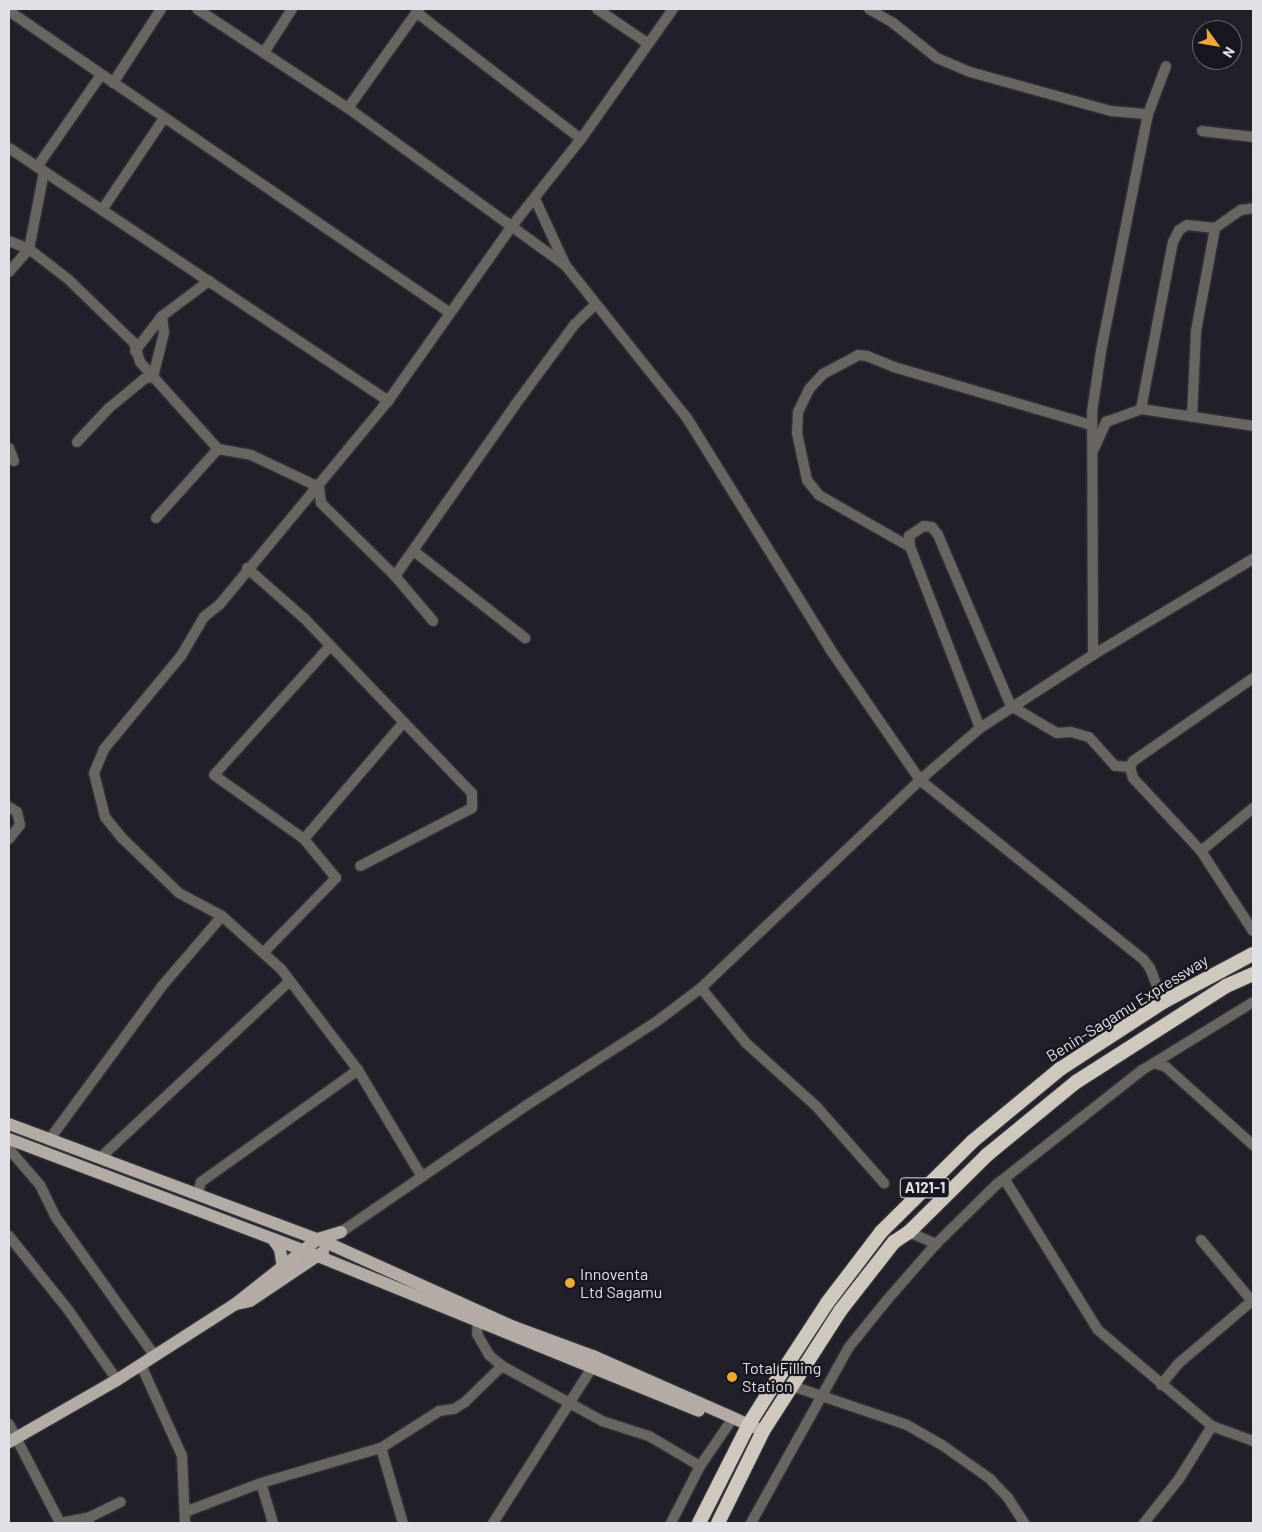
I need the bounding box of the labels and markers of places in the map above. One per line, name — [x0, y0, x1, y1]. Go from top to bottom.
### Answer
place label: Innoventa Ltd Sagamu — [580, 1264, 662, 1302]
marker: Innoventa Ltd Sagamu — [564, 1277, 576, 1289]
place label: Total Filling Station — [742, 1358, 821, 1396]
marker: Total Filling Station — [726, 1371, 738, 1383]

